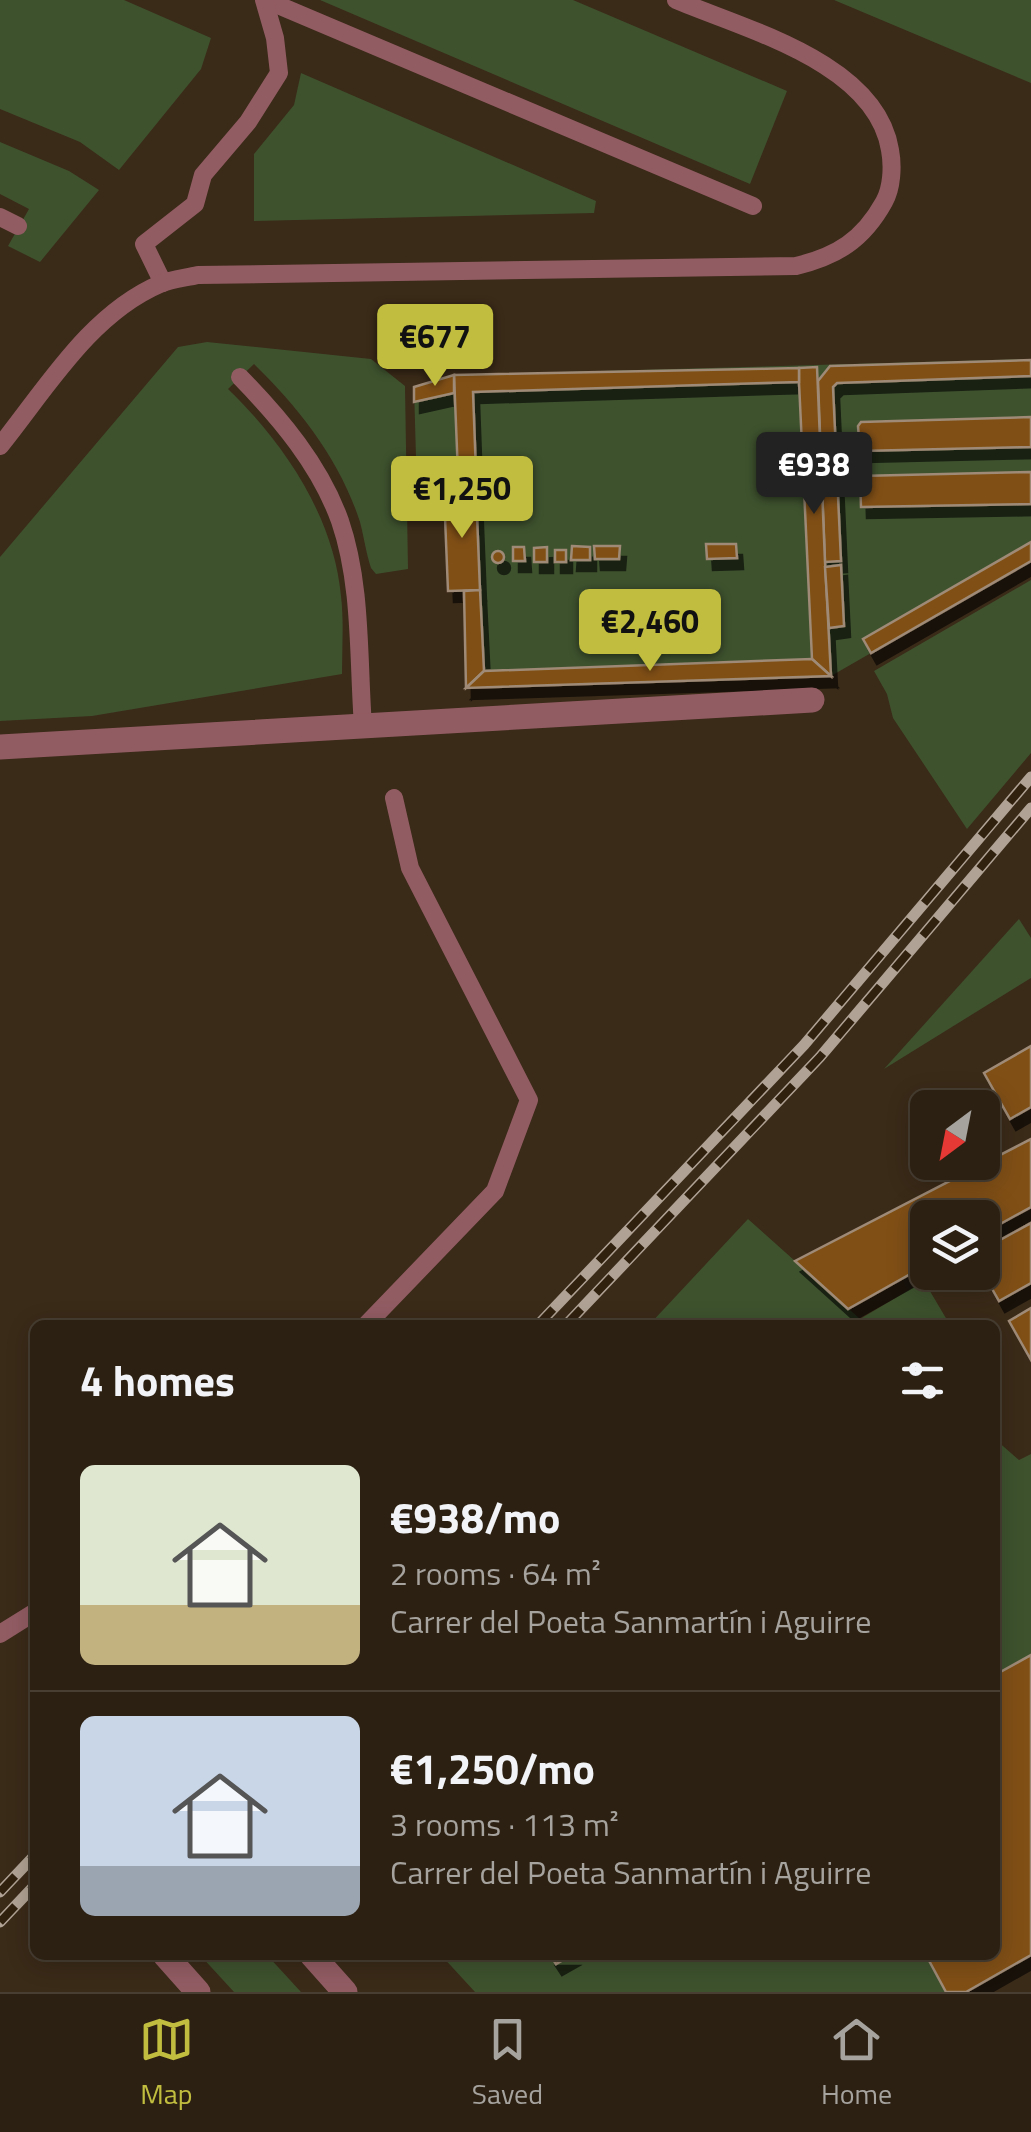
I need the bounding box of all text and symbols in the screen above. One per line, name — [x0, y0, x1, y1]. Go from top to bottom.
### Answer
pin: €677 — [376, 304, 494, 389]
text: €677 — [399, 312, 471, 360]
pin: €938 — [755, 432, 873, 517]
text: €938 — [778, 440, 850, 488]
pin: €1,250 — [381, 456, 543, 541]
text: €1,250 — [413, 464, 511, 512]
pin: €2,460 — [569, 589, 731, 674]
text: €2,460 — [601, 597, 699, 645]
north arrow — [910, 1090, 1000, 1180]
map controls — [910, 1090, 1000, 1290]
button: layers — [910, 1200, 1000, 1290]
text: 4 homes — [80, 1348, 235, 1412]
icon: filters — [895, 1353, 950, 1408]
text: €938/mo — [390, 1485, 560, 1549]
icon: home — [160, 1505, 280, 1625]
text: 2 rooms · 64 m² — [390, 1549, 601, 1597]
text: Carrer del Poeta Sanmartín i Aguirre — [390, 1597, 871, 1645]
text: €1,250/mo — [390, 1736, 595, 1800]
icon: home — [160, 1756, 280, 1876]
text: 3 rooms · 113 m² — [390, 1800, 619, 1848]
text: Carrer del Poeta Sanmartín i Aguirre — [390, 1848, 871, 1896]
tab: Map — [139, 2012, 194, 2115]
tab: Saved — [472, 2012, 543, 2115]
tab: Home — [821, 2012, 892, 2115]

